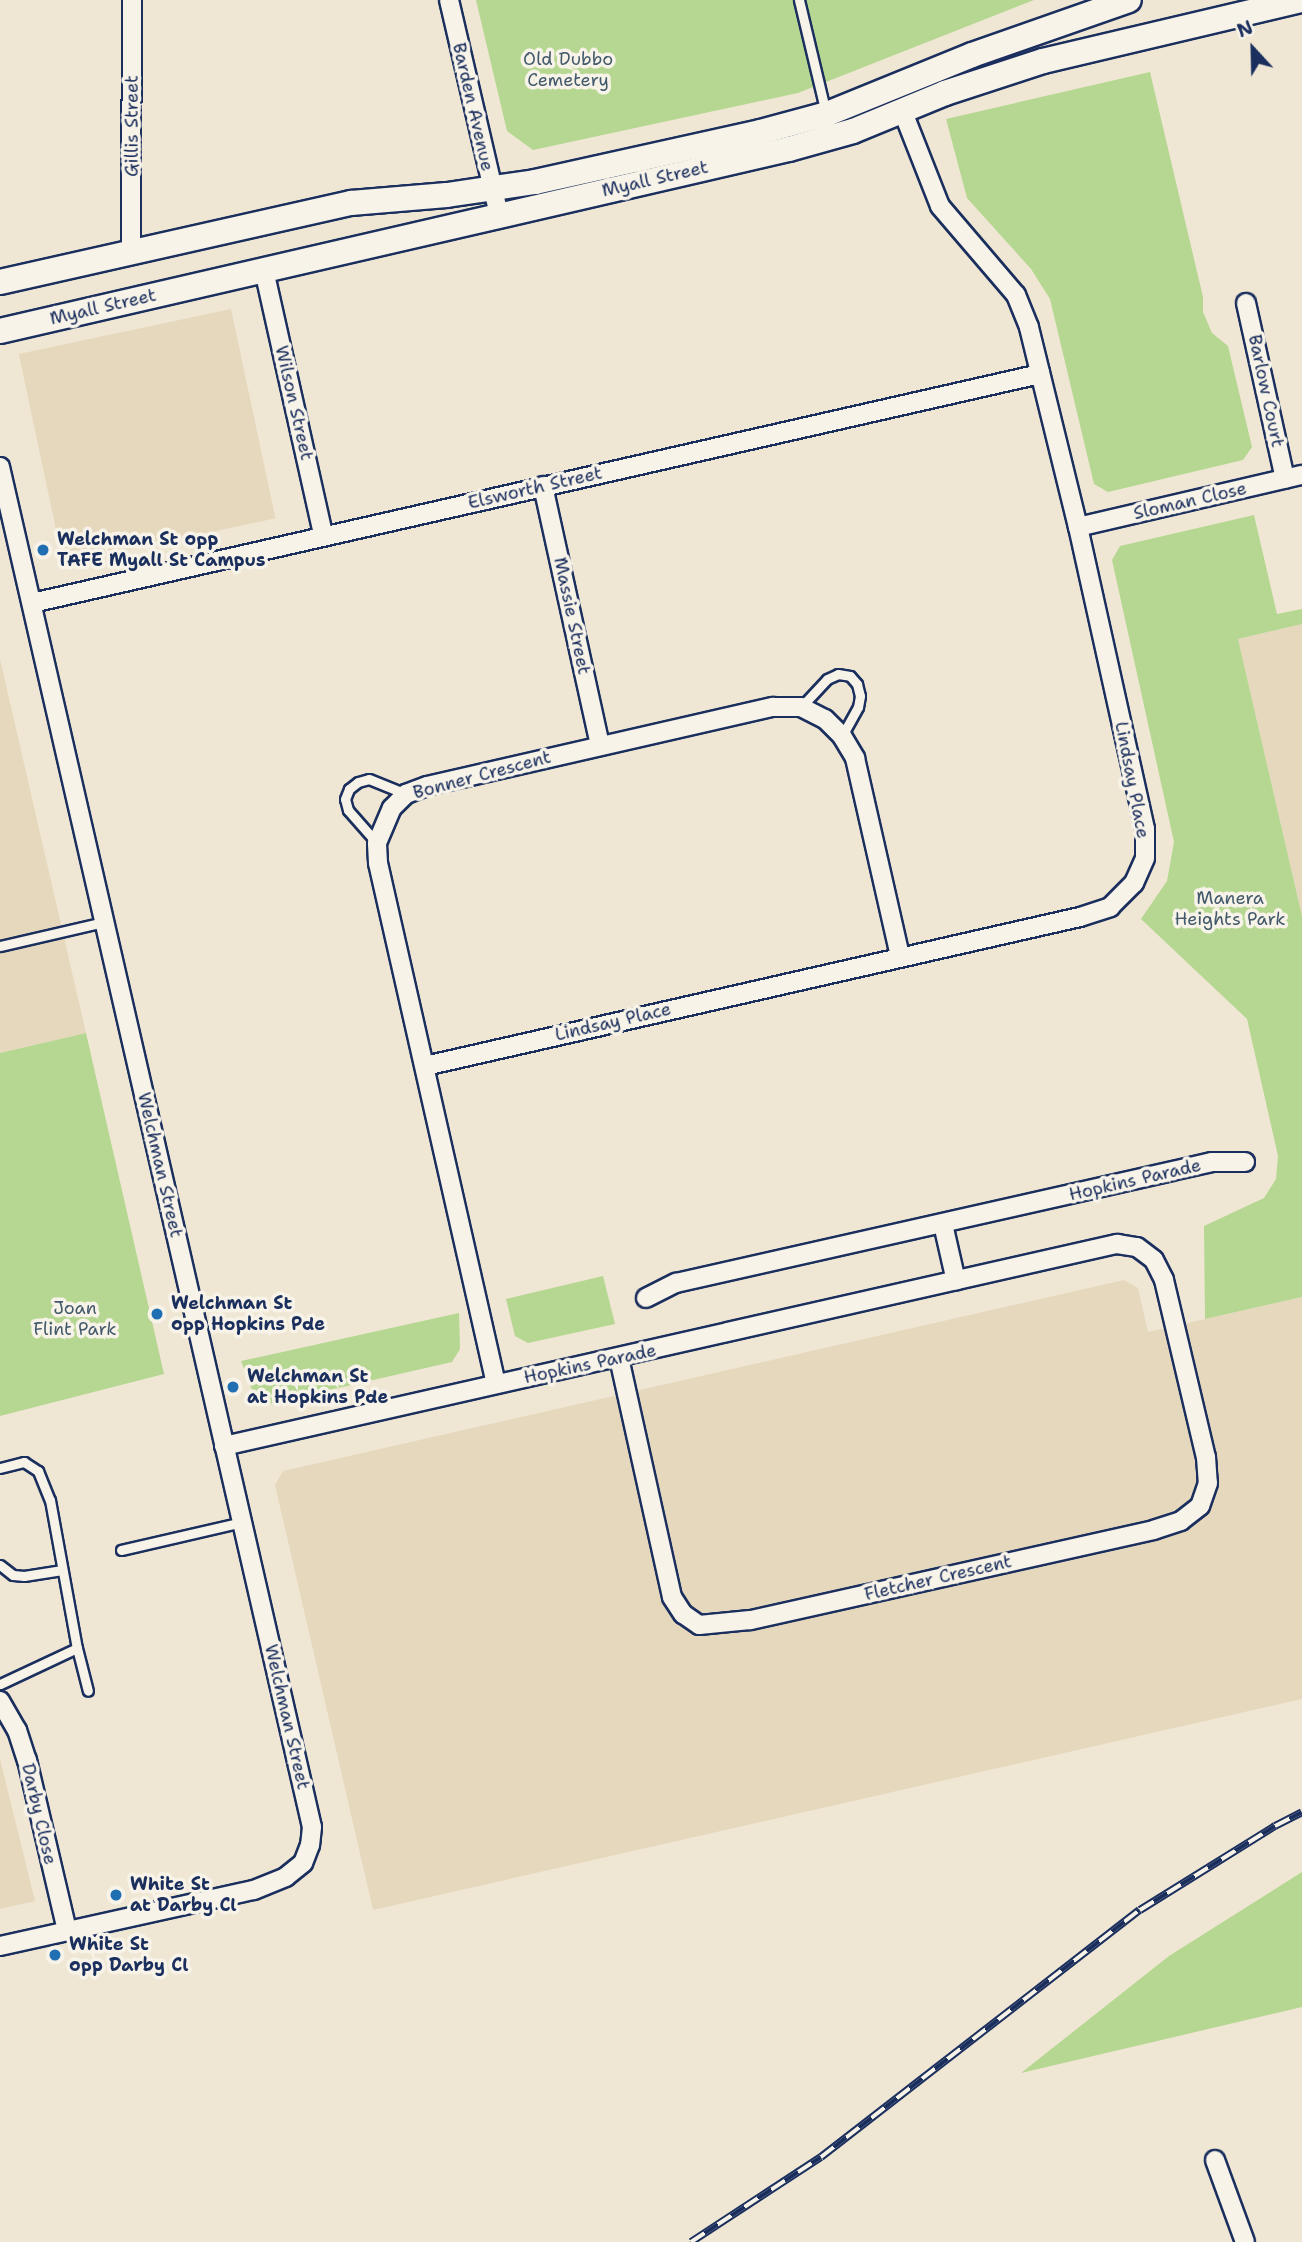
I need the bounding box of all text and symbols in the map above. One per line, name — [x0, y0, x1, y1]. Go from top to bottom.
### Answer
north arrow — [1218, 14, 1288, 84]
text: N — [1233, 15, 1257, 43]
street label: Barden Avenue — [448, 41, 498, 173]
park label: Old Dubbo Cemetery — [523, 49, 613, 92]
street label: Gillis Street — [121, 75, 143, 177]
street label: Myall Street — [600, 156, 710, 202]
street label: Myall Street — [48, 284, 158, 330]
street label: Barlow Court — [1244, 333, 1288, 449]
street label: Wilson Street — [270, 343, 318, 463]
street label: Elsworth Street — [466, 462, 604, 514]
street label: Sloman Close — [1131, 477, 1249, 525]
place label: Welchman St opp TAFE Myall St Campus — [57, 529, 265, 572]
marker: Welchman St opp TAFE Myall St Campus — [35, 542, 51, 558]
street label: Massie Street — [549, 555, 595, 677]
street label: Lindsay Place — [1110, 720, 1154, 840]
street label: Bonner Crescent — [411, 746, 553, 804]
park label: Manera Heights Park — [1174, 888, 1286, 930]
street label: Lindsay Place — [553, 998, 673, 1046]
street label: Welchman Street — [133, 1090, 187, 1240]
street label: Hopkins Parade — [1067, 1154, 1203, 1206]
place label: Welchman St opp Hopkins Pde — [171, 1293, 325, 1336]
park label: Joan Flint Park — [33, 1298, 117, 1340]
marker: Welchman St opp Hopkins Pde — [149, 1306, 165, 1322]
street label: Hopkins Parade — [522, 1339, 658, 1389]
place label: Welchman St at Hopkins Pde — [247, 1366, 388, 1408]
marker: Welchman St at Hopkins Pde — [225, 1379, 241, 1395]
street label: Fletcher Crescent — [862, 1551, 1014, 1605]
street label: Welchman Street — [260, 1642, 314, 1792]
street label: Darby Close — [17, 1761, 61, 1867]
place label: White St at Darby Cl — [130, 1874, 237, 1916]
marker: White St at Darby Cl — [108, 1887, 124, 1903]
place label: White St opp Darby Cl — [69, 1934, 188, 1976]
marker: White St opp Darby Cl — [47, 1947, 63, 1963]

